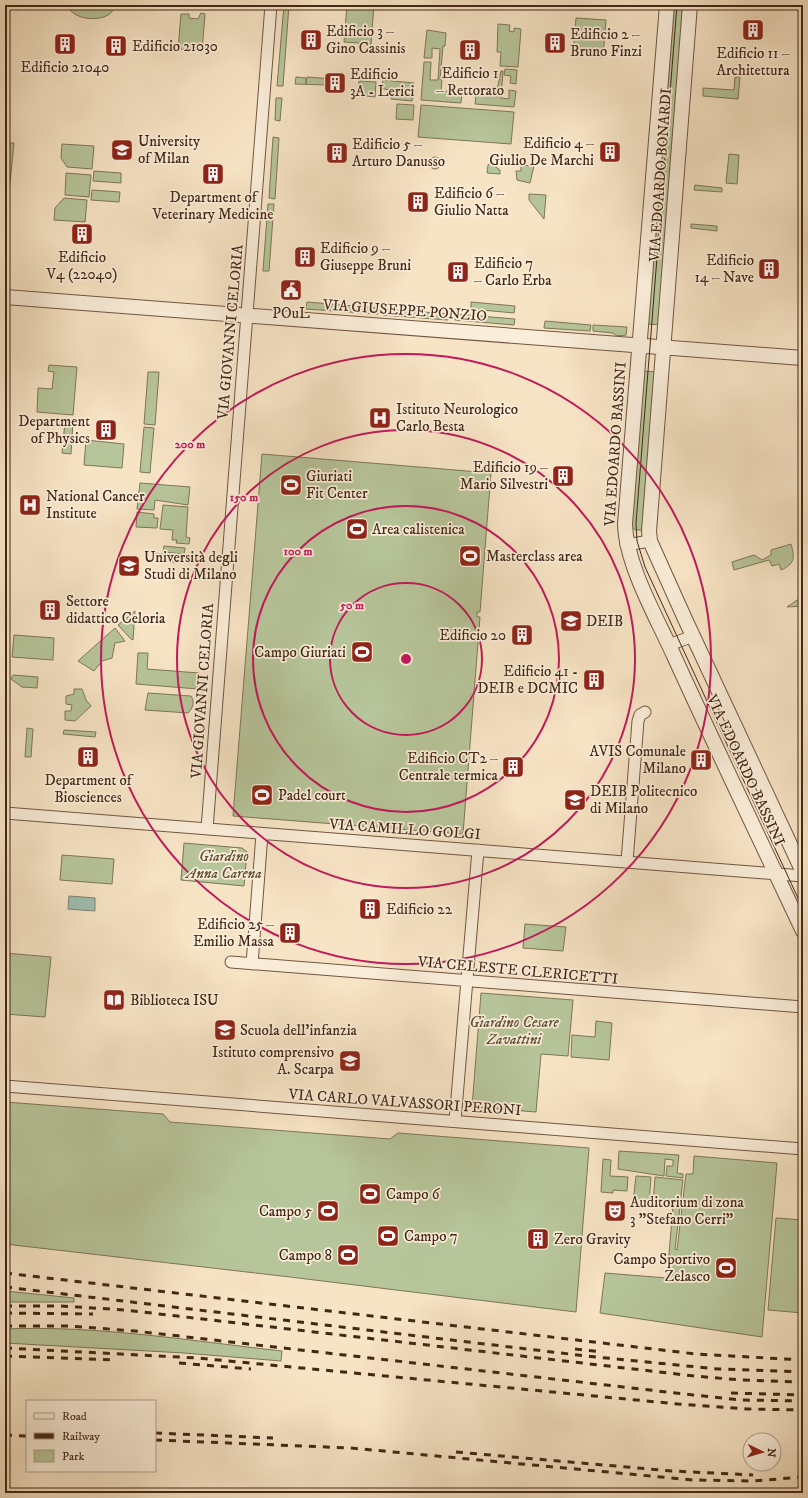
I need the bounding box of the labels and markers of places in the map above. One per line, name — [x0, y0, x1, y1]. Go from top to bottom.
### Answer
building icon: Edificio 11 – Architettura — [740, 17, 766, 43]
place label: Edificio 3 – Gino Cassinis — [326, 22, 406, 58]
place label: Edificio 2 – Bruno Finzi — [570, 25, 642, 61]
building icon: Edificio 3 – Gino Cassinis — [298, 27, 324, 53]
building icon: Edificio 2 – Bruno Finzi — [542, 30, 568, 56]
building icon: Edificio 21040 — [52, 31, 78, 57]
building icon: Edificio 21030 — [103, 33, 129, 59]
place label: Edificio 21030 — [132, 37, 218, 56]
building icon: Edificio 1 – Rettorato — [457, 37, 483, 63]
place label: Edificio 11 – Architettura — [716, 44, 790, 80]
place label: Edificio 21040 — [21, 58, 109, 77]
place label: Edificio 1 – Rettorato — [436, 64, 504, 100]
place label: Edificio 3A - Lerici — [350, 65, 415, 101]
building icon: Edificio 3A - Lerici — [322, 70, 348, 96]
place label: University of Milan — [138, 132, 201, 168]
place label: Edificio 4 – Giulio De Marchi — [489, 134, 594, 170]
place label: Edificio 5 – Arturo Danusso — [352, 135, 445, 171]
school or university icon: University of Milan — [109, 137, 135, 163]
building icon: Edificio 4 – Giulio De Marchi — [597, 139, 623, 165]
building icon: Edificio 5 – Arturo Danusso — [324, 140, 350, 166]
building icon: Department of Veterinary Medicine — [200, 161, 226, 187]
place label: Edificio 6 – Giulio Natta — [434, 184, 509, 220]
place label: Department of Veterinary Medicine — [152, 188, 273, 224]
building icon: Edificio 6 – Giulio Natta — [405, 189, 431, 215]
building icon: Edificio V4 (22040) — [69, 221, 95, 247]
place label: Edificio 9 – Giuseppe Bruni — [320, 239, 411, 275]
building icon: Edificio 9 – Giuseppe Bruni — [292, 244, 318, 270]
place label: Edificio V4 (22040) — [46, 248, 117, 284]
place label: Edificio 14 – Nave — [694, 251, 754, 287]
place label: Edificio 7 – Carlo Erba — [474, 254, 552, 290]
building icon: Edificio 14 – Nave — [756, 256, 782, 282]
building icon: Edificio 7 – Carlo Erba — [445, 259, 471, 285]
public building icon: POuL — [278, 277, 304, 303]
place label: POuL — [272, 304, 310, 323]
place label: Istituto Neurologico Carlo Besta — [396, 400, 518, 436]
hospital icon: Istituto Neurologico Carlo Besta — [367, 405, 393, 431]
place label: Department of Physics — [18, 412, 90, 448]
building icon: Department of Physics — [93, 417, 119, 443]
place label: Edificio 19 – Mario Silvestri — [460, 458, 548, 494]
building icon: Edificio 19 – Mario Silvestri — [550, 463, 576, 489]
place label: Giuriati Fit Center — [306, 467, 368, 503]
sports icon: Giuriati Fit Center — [278, 472, 304, 498]
place label: National Cancer Institute — [46, 487, 145, 523]
hospital icon: National Cancer Institute — [17, 492, 43, 518]
sports icon: Area calistenica — [344, 516, 370, 542]
place label: Area calistenica — [372, 520, 465, 539]
sports icon: Masterclass area — [457, 543, 483, 569]
place label: Masterclass area — [486, 547, 583, 566]
place label: Università degli Studi di Milano — [144, 548, 238, 584]
school or university icon: Università degli Studi di Milano — [116, 553, 142, 579]
place label: Settore didattico Celoria — [66, 592, 166, 628]
building icon: Settore didattico Celoria — [37, 597, 63, 623]
school or university icon: DEIB — [558, 608, 584, 634]
place label: DEIB — [586, 612, 623, 631]
building icon: Edificio 20 — [509, 622, 535, 648]
place label: Edificio 20 — [439, 626, 506, 645]
sports icon: Campo Giuriati — [349, 639, 375, 665]
place label: Campo Giuriati — [254, 643, 346, 662]
centre of rings — [399, 652, 413, 666]
place label: Edificio 41 - DEIB e DCMIC — [477, 662, 578, 698]
building icon: Edificio 41 - DEIB e DCMIC — [581, 667, 607, 693]
place label: AVIS Comunale Milano — [590, 742, 686, 778]
building icon: Department of Biosciences — [75, 744, 101, 770]
building icon: AVIS Comunale Milano — [688, 747, 714, 773]
place label: Edificio CT2 – Centrale termica — [399, 749, 499, 785]
building icon: Edificio CT2 – Centrale termica — [500, 754, 526, 780]
place label: Department of Biosciences — [45, 771, 134, 807]
sports icon: Padel court — [249, 782, 275, 808]
place label: DEIB Politecnico di Milano — [590, 782, 697, 818]
place label: Padel court — [278, 786, 346, 805]
school or university icon: DEIB Politecnico di Milano — [562, 787, 588, 813]
building icon: Edificio 22 — [357, 896, 383, 922]
place label: Edificio 22 — [386, 900, 453, 919]
place label: Edificio 25 – Emilio Massa — [193, 915, 275, 951]
building icon: Edificio 25 – Emilio Massa — [277, 920, 303, 946]
library icon: Biblioteca ISU — [101, 987, 127, 1013]
place label: Biblioteca ISU — [130, 991, 219, 1010]
school or university icon: Scuola dell'infanzia — [212, 1017, 238, 1043]
place label: Scuola dell'infanzia — [240, 1021, 358, 1040]
place label: Istituto comprensivo A. Scarpa — [212, 1043, 335, 1079]
school or university icon: Istituto comprensivo A. Scarpa — [337, 1048, 363, 1074]
sports icon: Campo 6 — [357, 1181, 383, 1207]
place label: Campo 6 — [386, 1185, 441, 1204]
place label: Auditorium di zona 3 "Stefano Cerri" — [630, 1193, 744, 1229]
sports icon: Campo 5 — [315, 1198, 341, 1224]
theatre icon: Auditorium di zona 3 "Stefano Cerri" — [602, 1198, 628, 1224]
place label: Campo 5 — [259, 1202, 313, 1221]
sports icon: Campo 7 — [375, 1223, 401, 1249]
building icon: Zero Gravity — [525, 1226, 551, 1252]
place label: Campo 7 — [404, 1227, 458, 1246]
place label: Zero Gravity — [554, 1230, 632, 1249]
sports icon: Campo 8 — [335, 1242, 361, 1268]
place label: Campo 8 — [279, 1246, 332, 1265]
place label: Campo Sportivo Zelasco — [614, 1250, 710, 1286]
sports icon: Campo Sportivo Zelasco — [713, 1255, 739, 1281]

